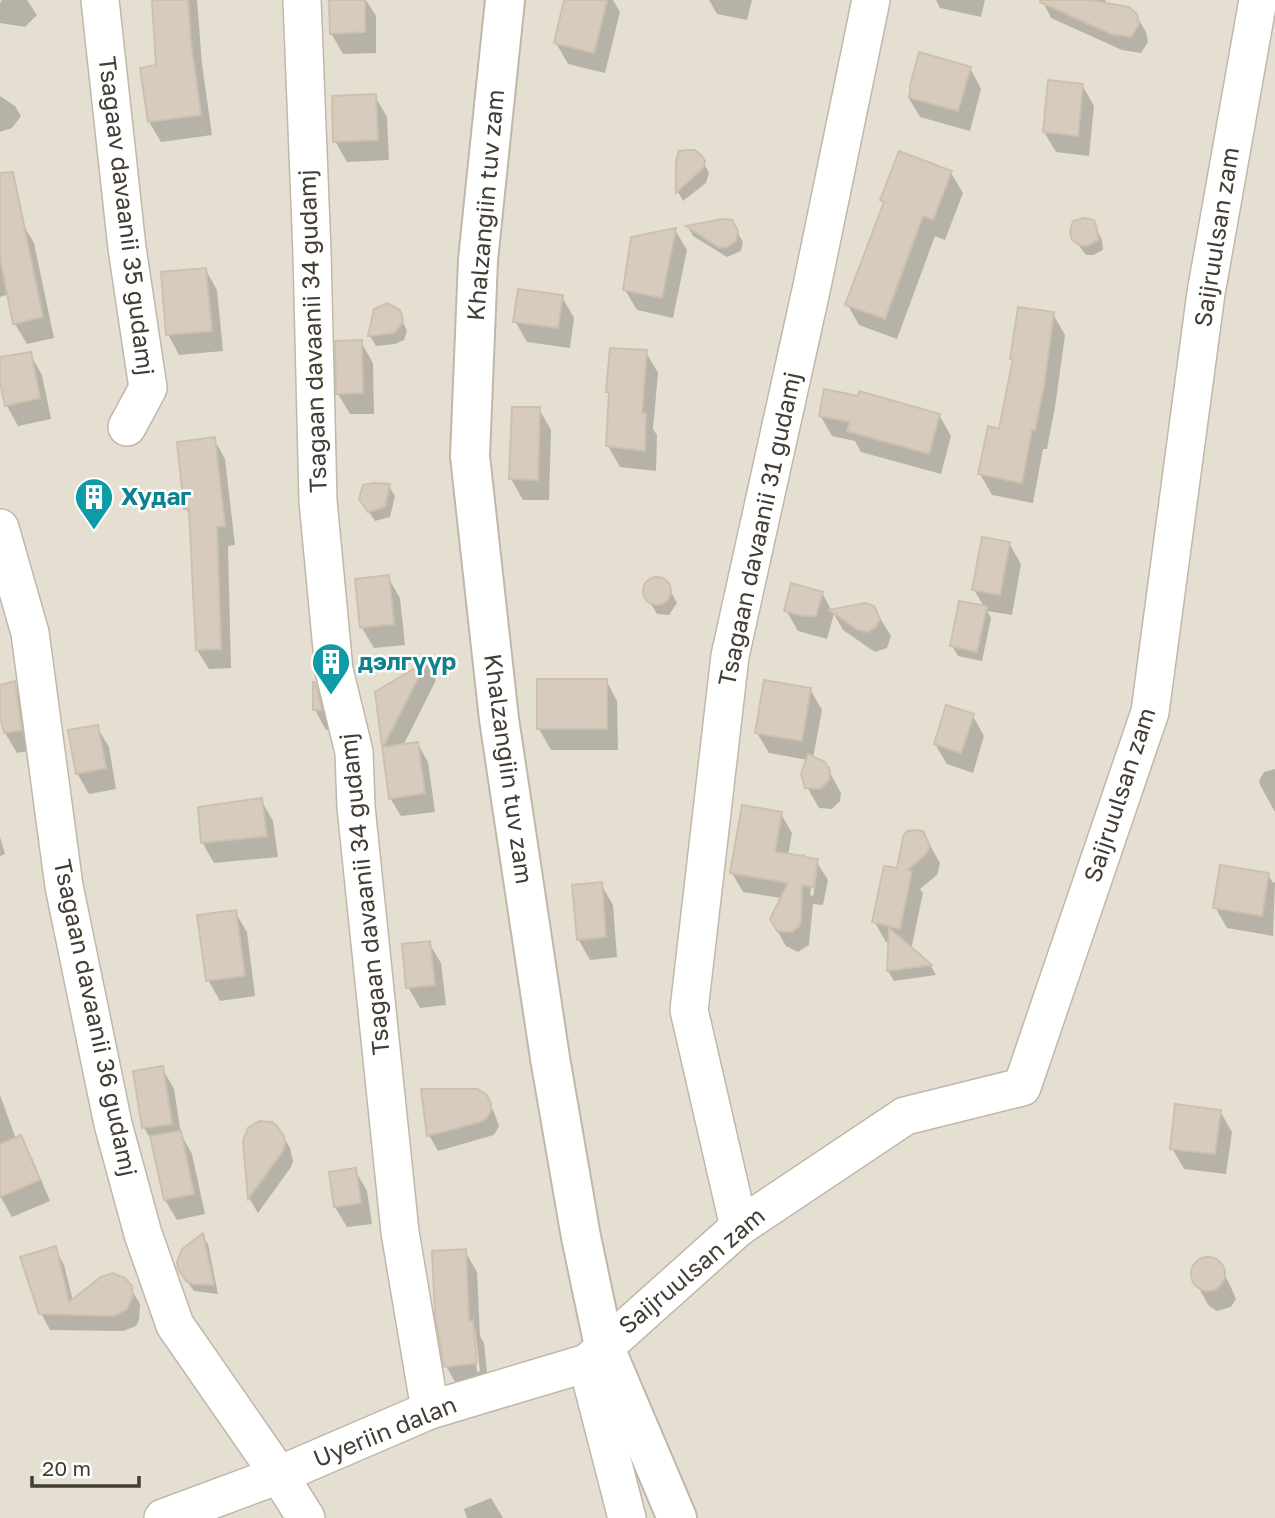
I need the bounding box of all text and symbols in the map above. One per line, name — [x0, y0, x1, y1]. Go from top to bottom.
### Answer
street label: Tsagaav davaanii 35 gudamj — [94, 55, 161, 377]
street label: Khalzangiin tuv zam — [460, 88, 509, 322]
street label: Saijruulsan zam — [1187, 145, 1244, 329]
street label: Tsagaan davaanii 34 gudamj — [291, 169, 332, 493]
street label: Tsagaan davaanii 31 gudamj — [711, 369, 806, 689]
building icon: Худаг — [73, 476, 115, 531]
place label: Худаг — [121, 481, 191, 510]
building icon: дэлгүүр — [310, 641, 352, 696]
place label: дэлгүүр — [358, 646, 457, 675]
street label: Khalzangiin tuv zam — [479, 652, 540, 886]
street label: Saijruulsan zam — [1077, 704, 1160, 886]
street label: Tsagaan davaanii 34 gudamj — [332, 732, 395, 1057]
street label: Tsagaan davaanii 36 gudamj — [49, 856, 144, 1179]
street label: Saijruulsan zam — [612, 1200, 770, 1339]
street label: Uyeriin dalan — [309, 1389, 460, 1472]
scale bar — [32, 1444, 138, 1488]
text: 20 m — [42, 1455, 91, 1481]

